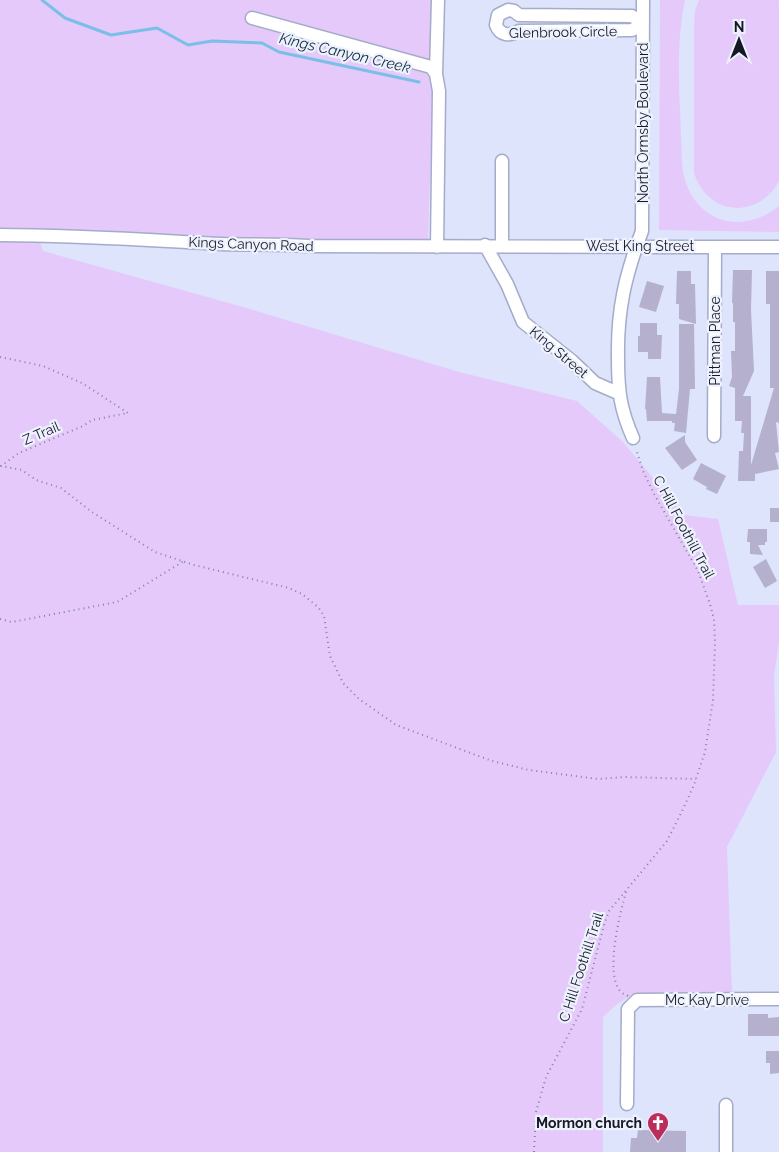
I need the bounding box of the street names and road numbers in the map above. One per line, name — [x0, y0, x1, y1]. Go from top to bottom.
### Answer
street label: Glenbrook Circle — [509, 23, 617, 41]
street label: North Ormsby Boulevard — [635, 43, 651, 203]
street label: Kings Canyon Road — [188, 234, 314, 254]
street label: West King Street — [586, 238, 694, 254]
street label: Pittman Place — [707, 296, 723, 386]
street label: King Street — [527, 323, 592, 381]
street label: Z Trail — [20, 418, 62, 448]
street label: C Hill Foothill Trail — [650, 473, 718, 582]
street label: C Hill Foothill Trail — [556, 910, 606, 1024]
street label: Mc Kay Drive — [665, 992, 749, 1008]

